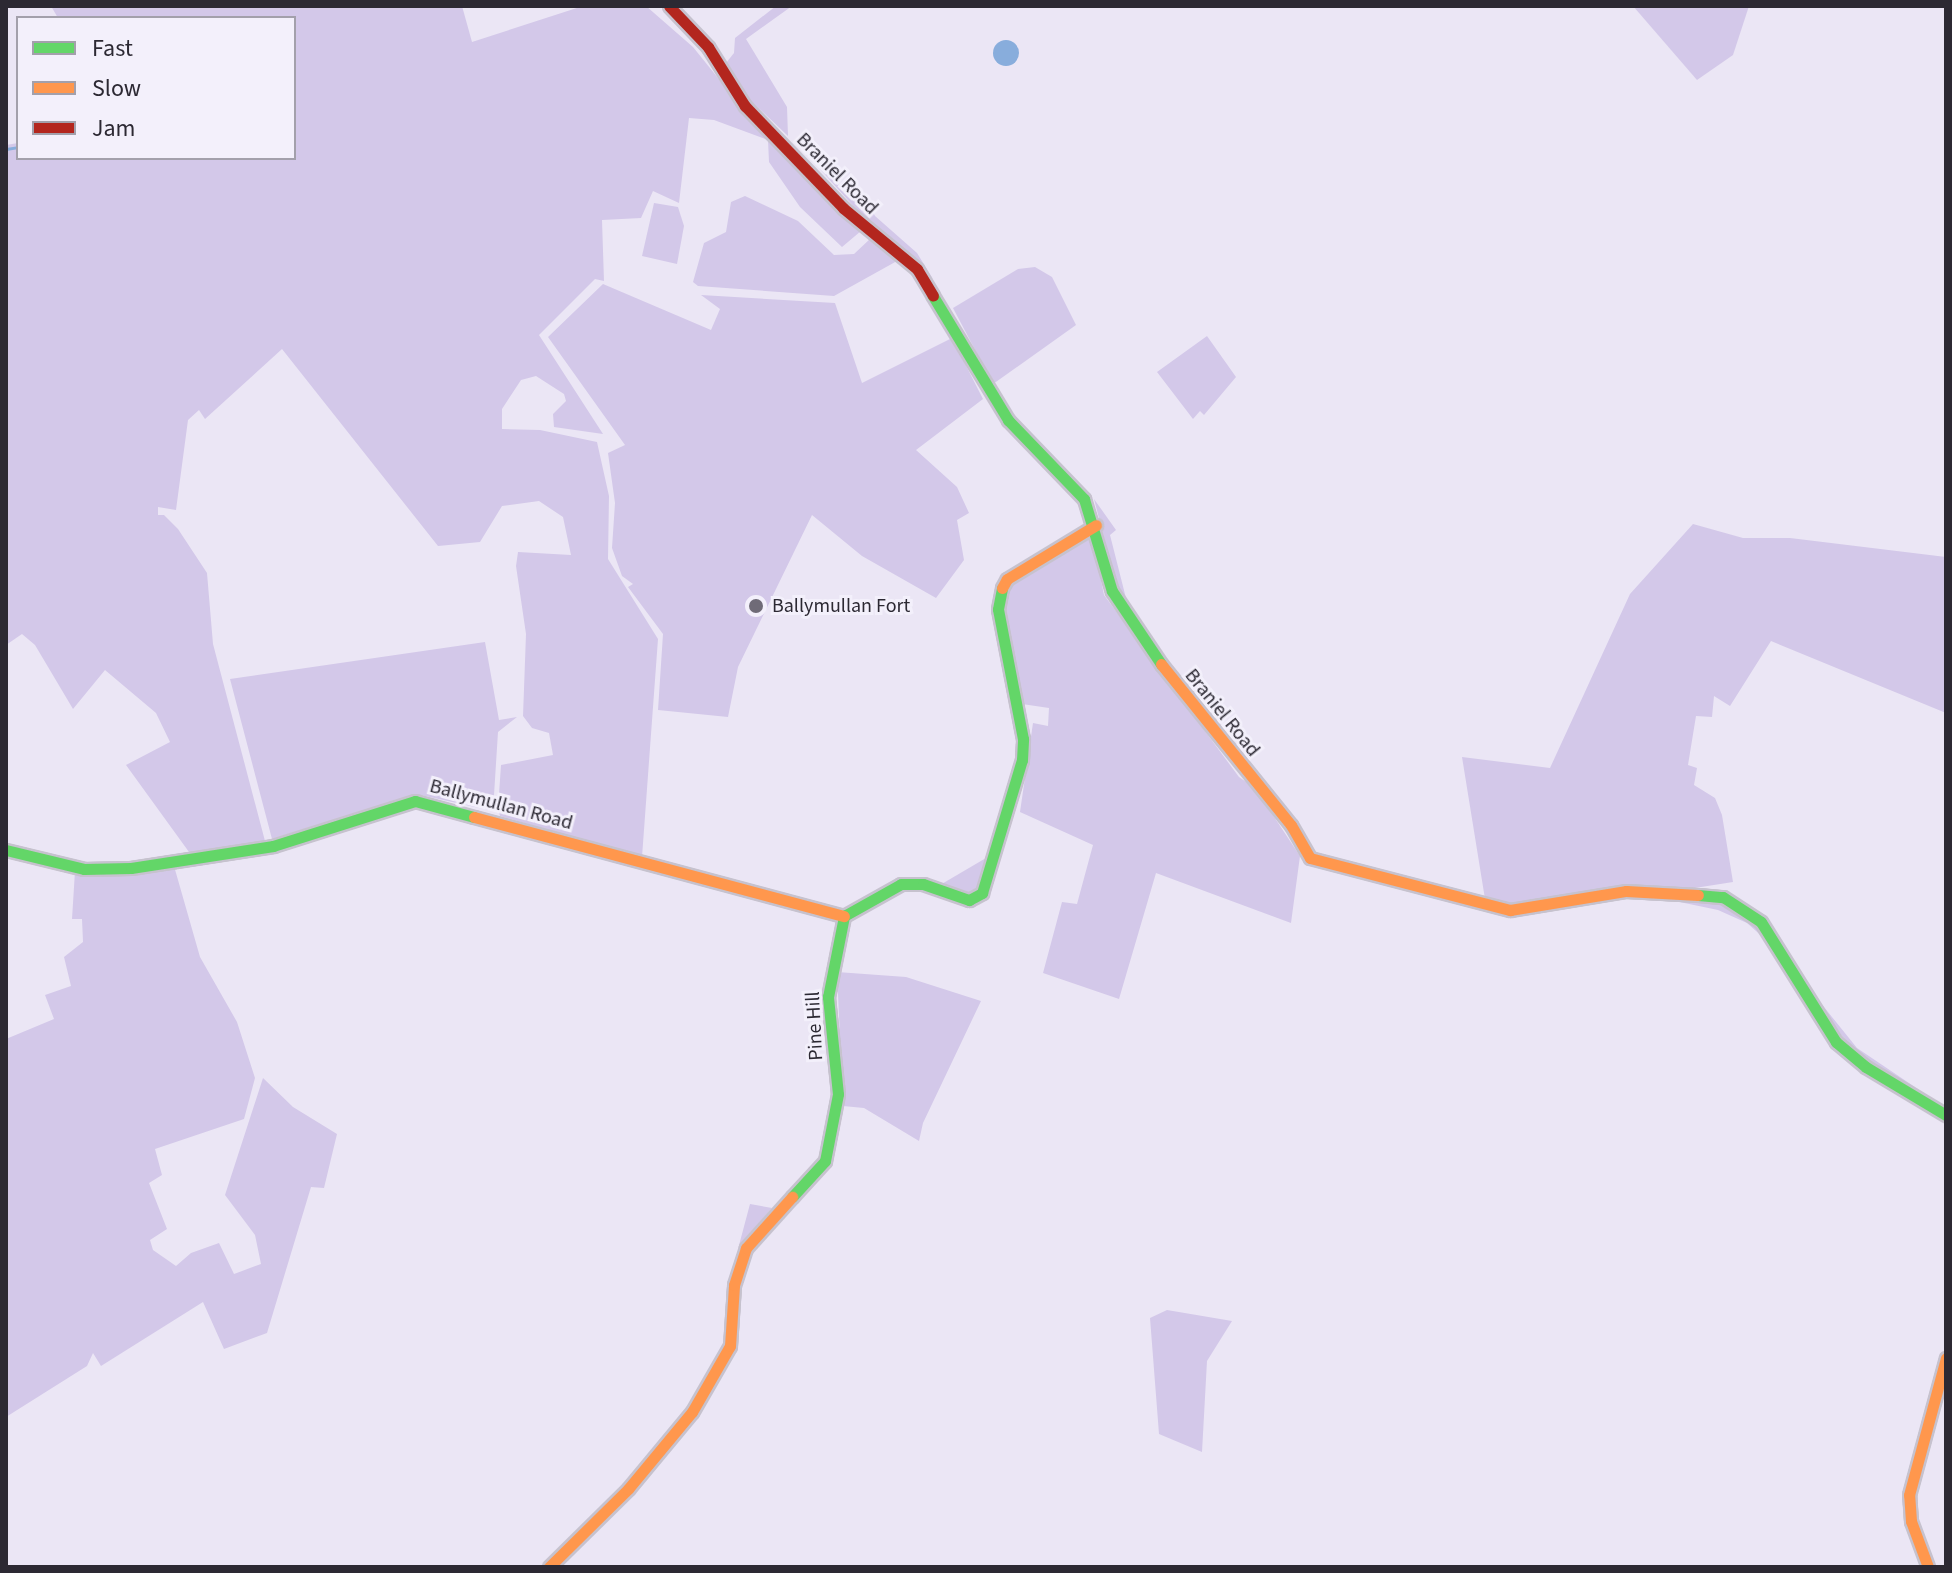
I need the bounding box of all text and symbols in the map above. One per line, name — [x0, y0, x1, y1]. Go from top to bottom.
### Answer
legend — [16, 16, 296, 160]
text: Fast — [92, 31, 133, 66]
text: Slow — [92, 71, 141, 106]
text: Jam — [92, 111, 136, 146]
street label: Braniel Road — [791, 128, 883, 220]
place label: Ballymullan Fort — [772, 594, 910, 618]
marker: Ballymullan Fort — [747, 597, 765, 615]
street label: Braniel Road — [1179, 664, 1265, 762]
street label: Ballymullan Road — [427, 774, 575, 836]
street label: Pine Hill — [801, 991, 829, 1061]

